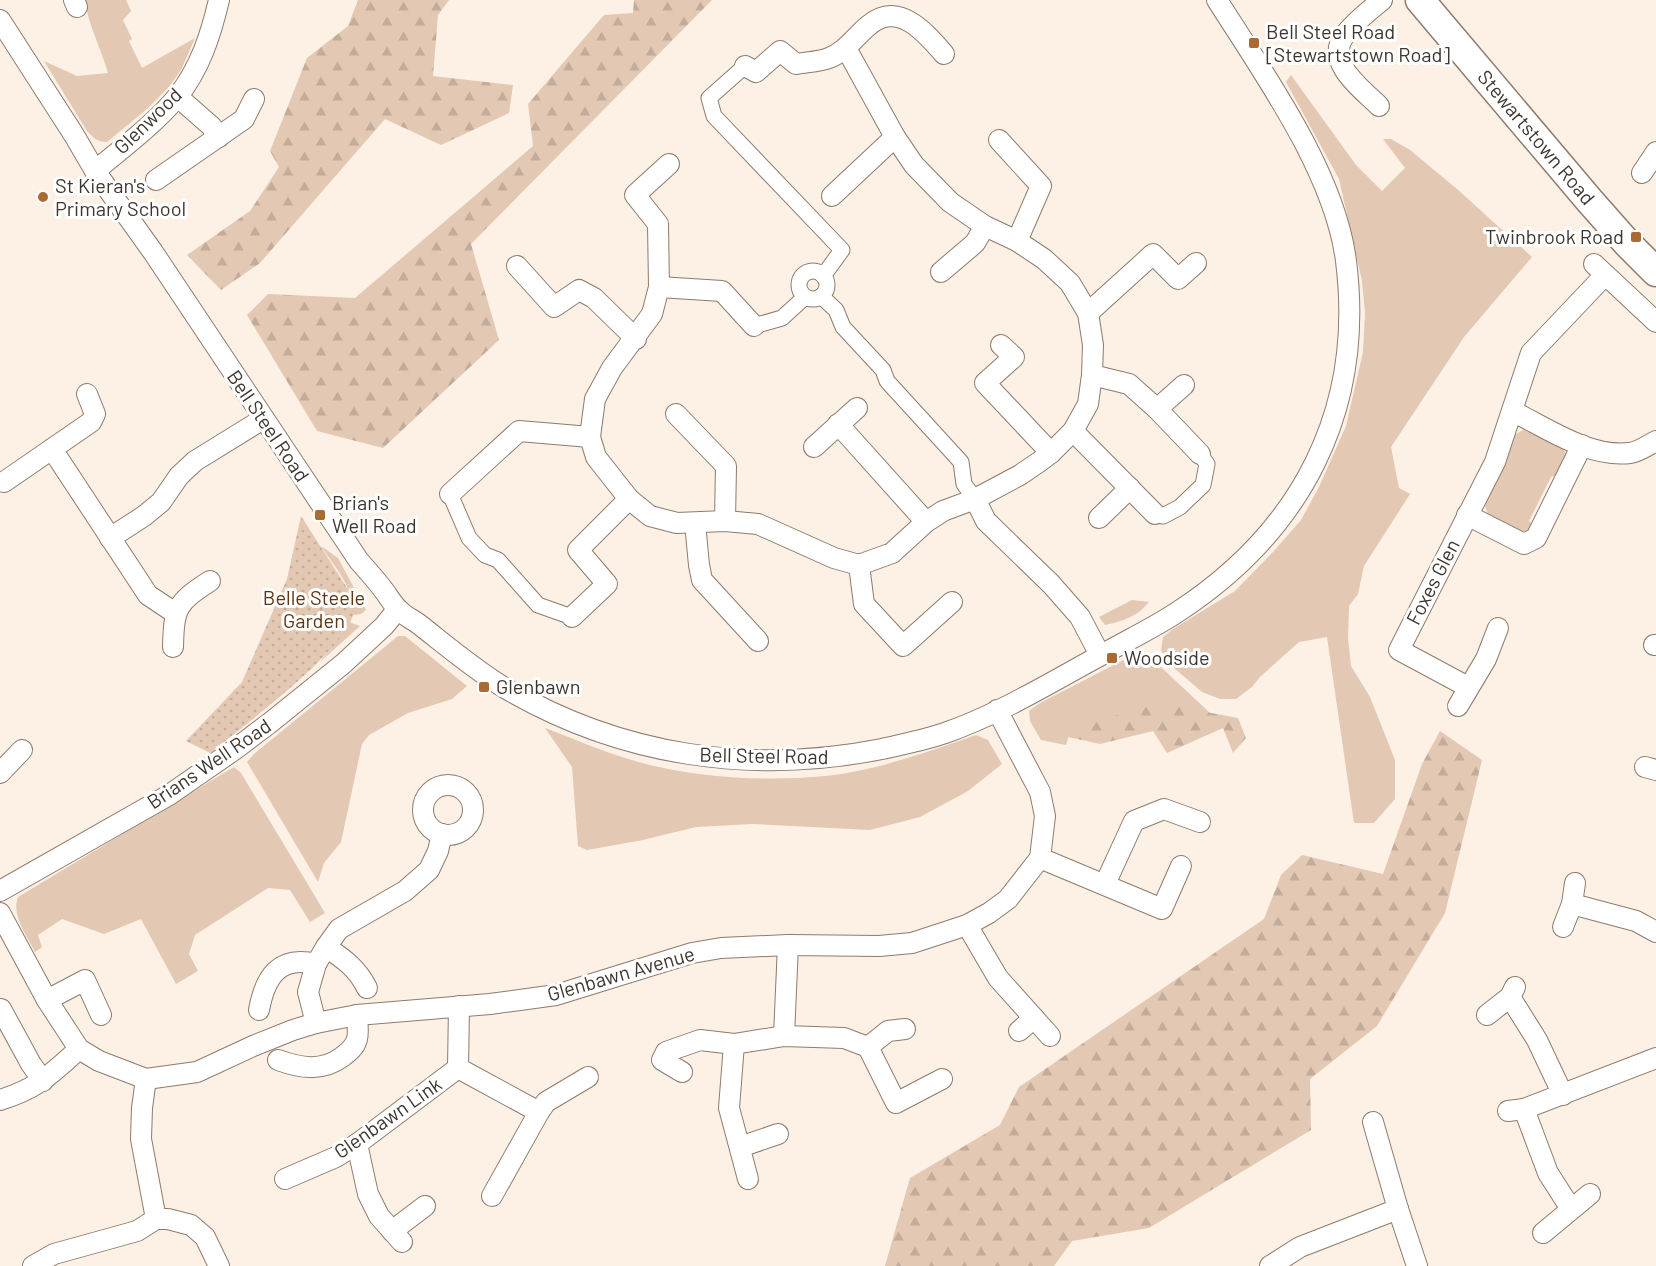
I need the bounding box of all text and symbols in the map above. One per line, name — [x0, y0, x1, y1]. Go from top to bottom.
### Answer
place label: Bell Steel Road [Stewartstown Road] — [1266, 19, 1450, 66]
marker: Bell Steel Road [Stewartstown Road] — [1247, 36, 1261, 50]
street label: Stewartstown Road — [1473, 65, 1601, 209]
street label: Glenwood — [108, 82, 186, 158]
place label: St Kieran's Primary School — [55, 173, 186, 220]
marker: St Kieran's Primary School — [36, 190, 50, 204]
place label: Twinbrook Road — [1485, 224, 1624, 248]
marker: Twinbrook Road — [1629, 230, 1643, 244]
street label: Bell Steel Road — [223, 365, 315, 486]
place label: Brian's Well Road — [332, 490, 417, 537]
marker: Brian's Well Road — [313, 508, 327, 522]
street label: Foxes Glen — [1400, 535, 1464, 628]
park label: Belle Steele Garden — [263, 585, 365, 632]
place label: Woodside — [1124, 645, 1210, 669]
marker: Woodside — [1105, 651, 1119, 665]
place label: Glenbawn — [496, 674, 581, 698]
marker: Glenbawn — [477, 680, 491, 694]
street label: Brians Well Road — [142, 713, 275, 813]
street label: Bell Steel Road — [699, 742, 829, 768]
street label: Glenbawn Avenue — [544, 941, 697, 1006]
street label: Glenbawn Link — [329, 1071, 446, 1163]

